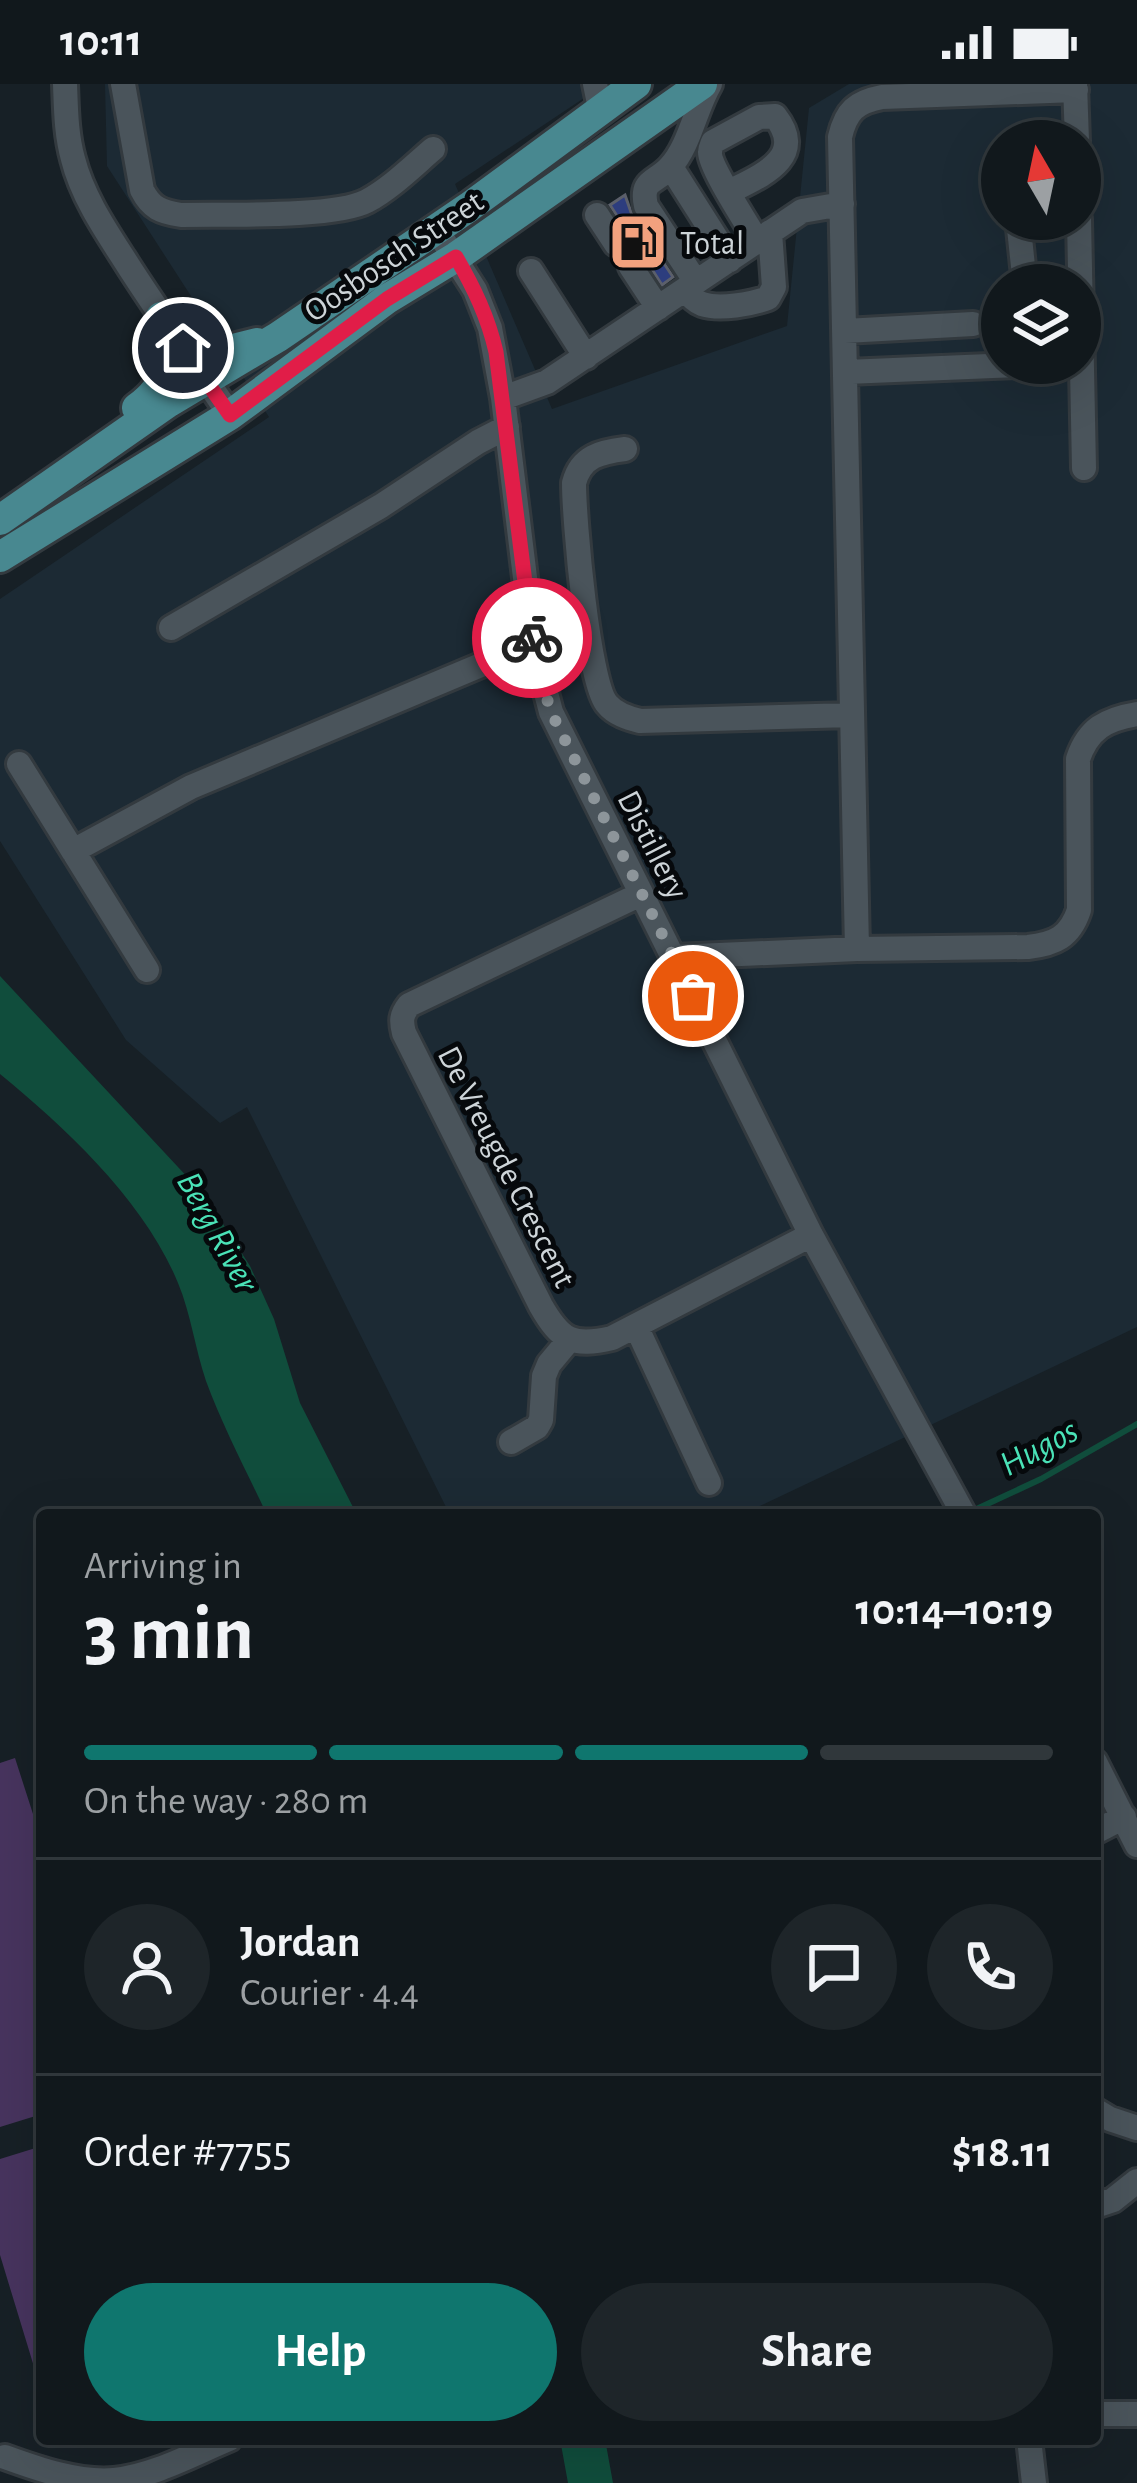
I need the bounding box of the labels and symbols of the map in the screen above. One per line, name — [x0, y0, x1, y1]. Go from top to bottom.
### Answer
north arrow — [981, 120, 1101, 240]
street label: Oosbosch Street — [299, 185, 490, 329]
fuel station icon: Total — [607, 211, 669, 273]
place label: Total — [680, 228, 744, 261]
pin — [132, 297, 234, 399]
courier — [472, 578, 592, 698]
street label: Distillery — [611, 786, 693, 905]
pin — [642, 945, 744, 1047]
street label: De Vreugde Crescent — [431, 1041, 581, 1293]
water label: Berg River — [170, 1166, 265, 1299]
water label: Hugos — [994, 1413, 1084, 1483]

